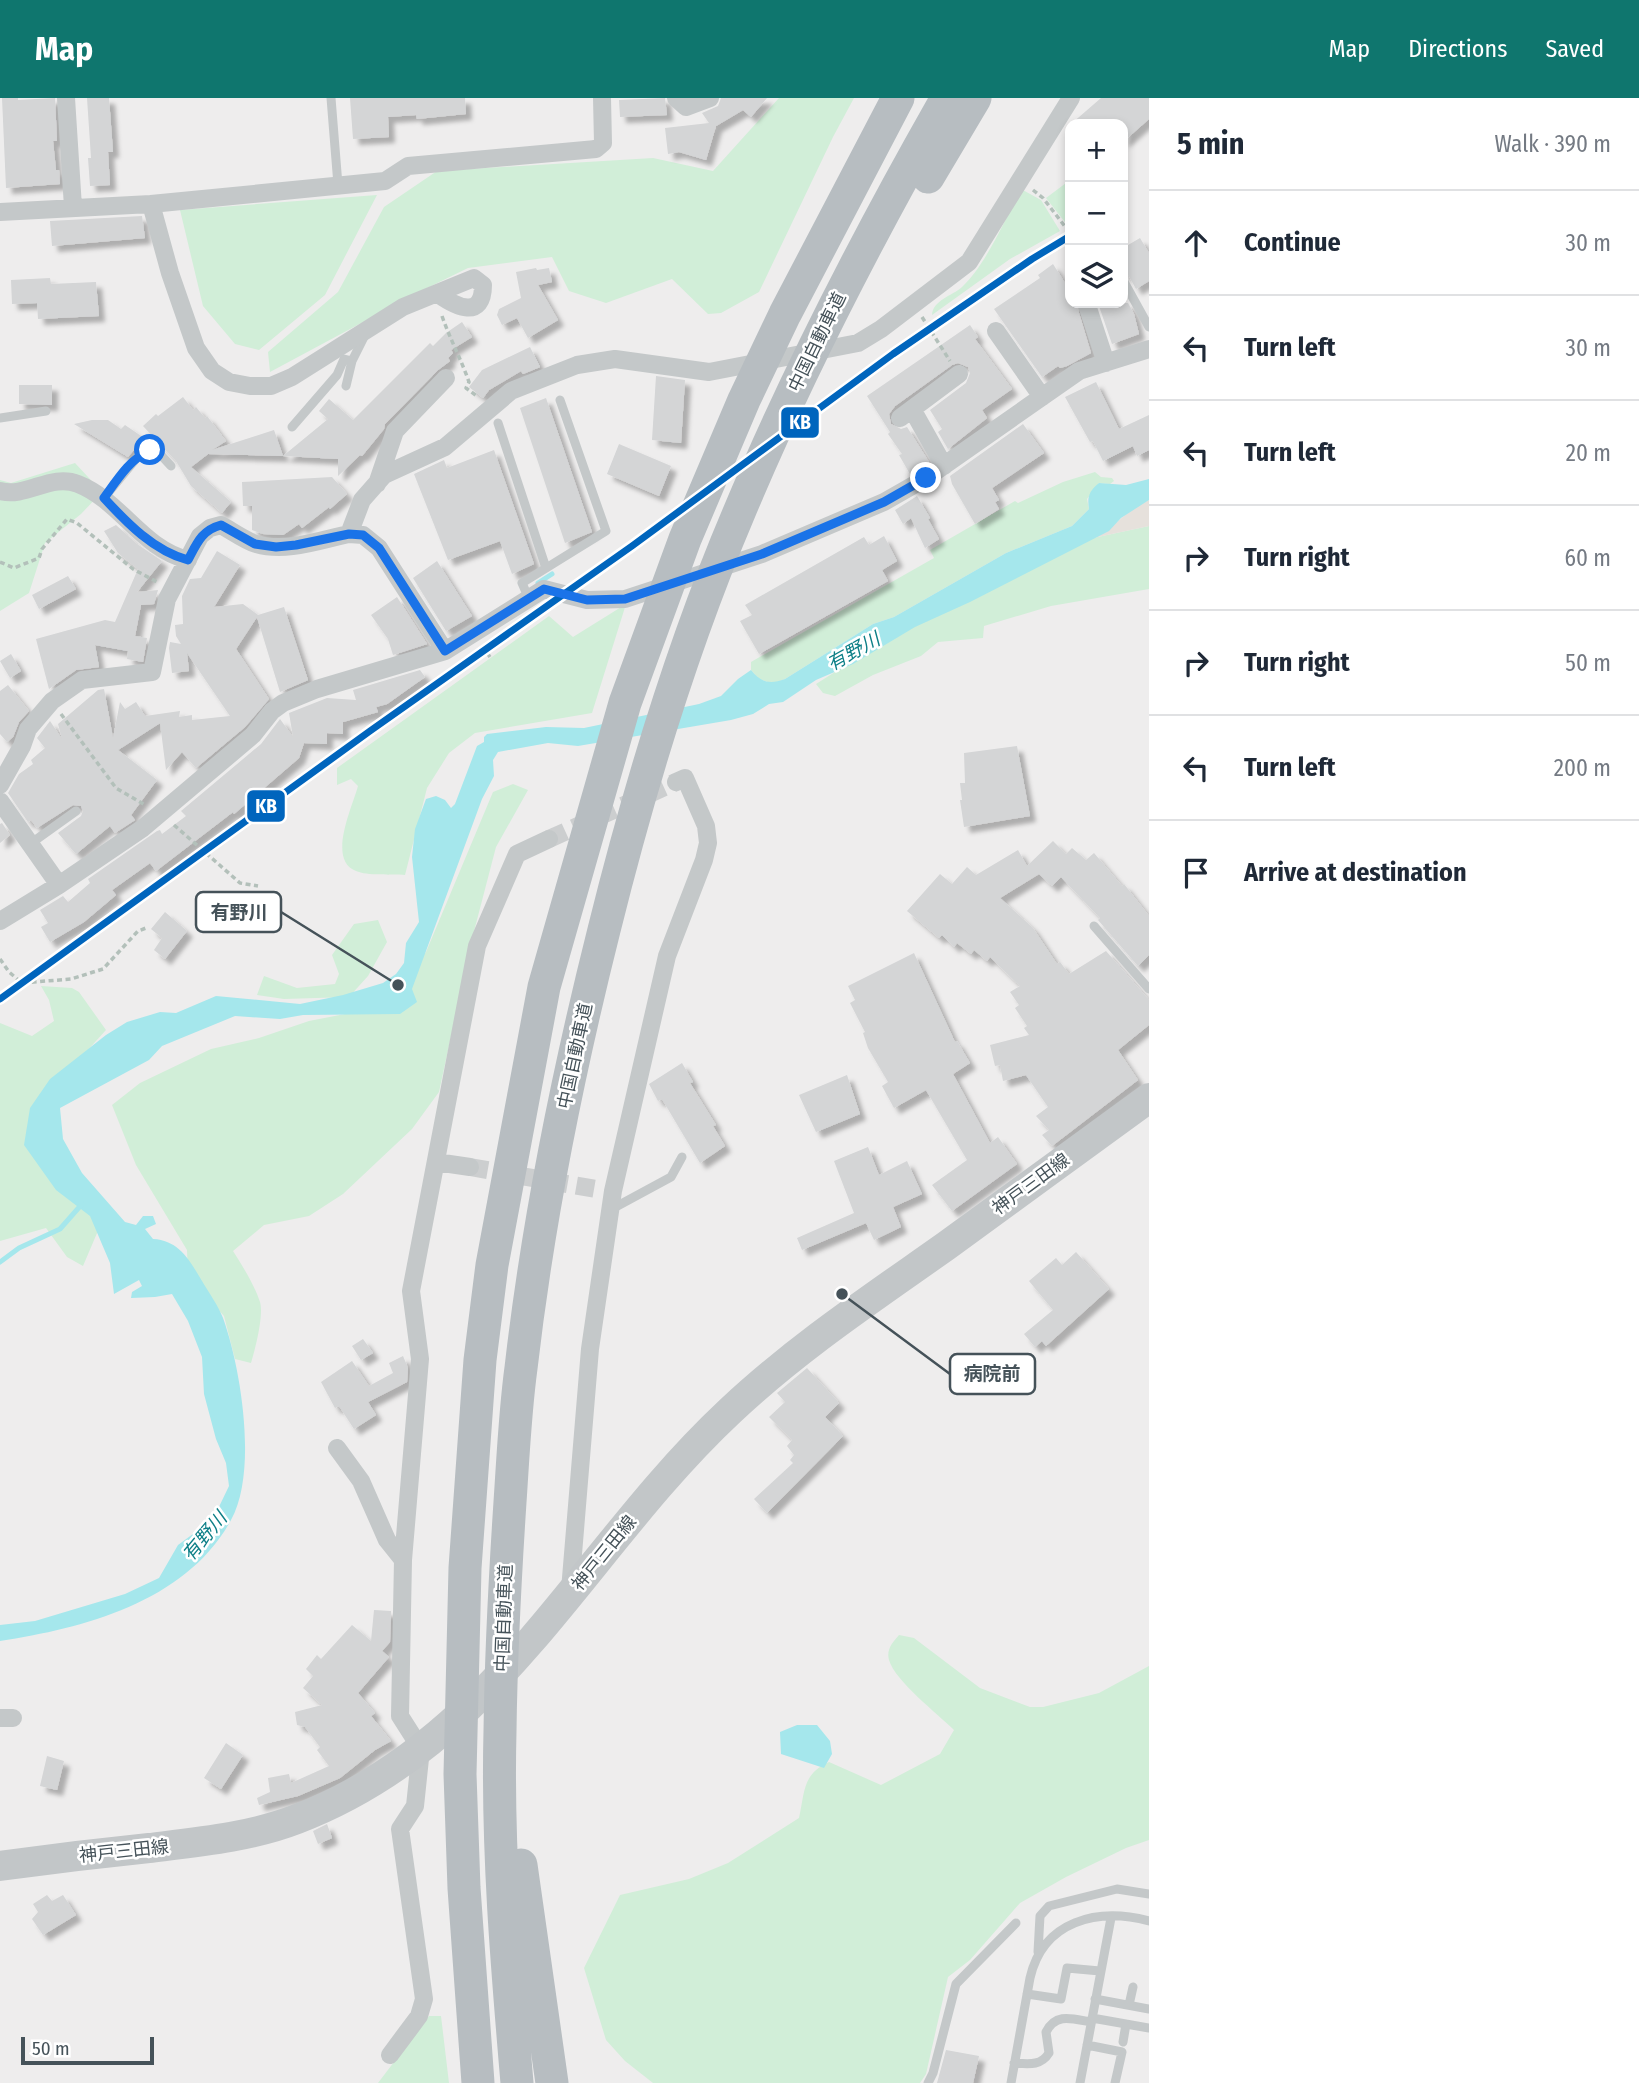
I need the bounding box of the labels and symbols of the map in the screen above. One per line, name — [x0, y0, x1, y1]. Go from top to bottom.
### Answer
street label: 中国自動車道 — [783, 289, 851, 395]
line badge: KB — [780, 406, 820, 439]
text: KB — [789, 411, 811, 434]
route start — [134, 434, 165, 465]
route end — [910, 462, 941, 493]
water label: 有野川 — [823, 627, 885, 675]
line badge: KB — [246, 789, 286, 823]
text: KB — [255, 795, 277, 818]
callout: 有野川 — [196, 892, 281, 932]
text: 有野川 — [210, 901, 268, 924]
street label: 中国自動車道 — [553, 1001, 597, 1111]
street label: 神戸三田線 — [988, 1149, 1074, 1219]
callout: 病院前 — [950, 1354, 1035, 1394]
text: 病院前 — [963, 1362, 1021, 1385]
water label: 有野川 — [177, 1506, 233, 1566]
street label: 神戸三田線 — [567, 1511, 641, 1595]
street label: 中国自動車道 — [491, 1564, 517, 1672]
street label: 神戸三田線 — [78, 1835, 170, 1867]
scale bar — [21, 2034, 154, 2066]

